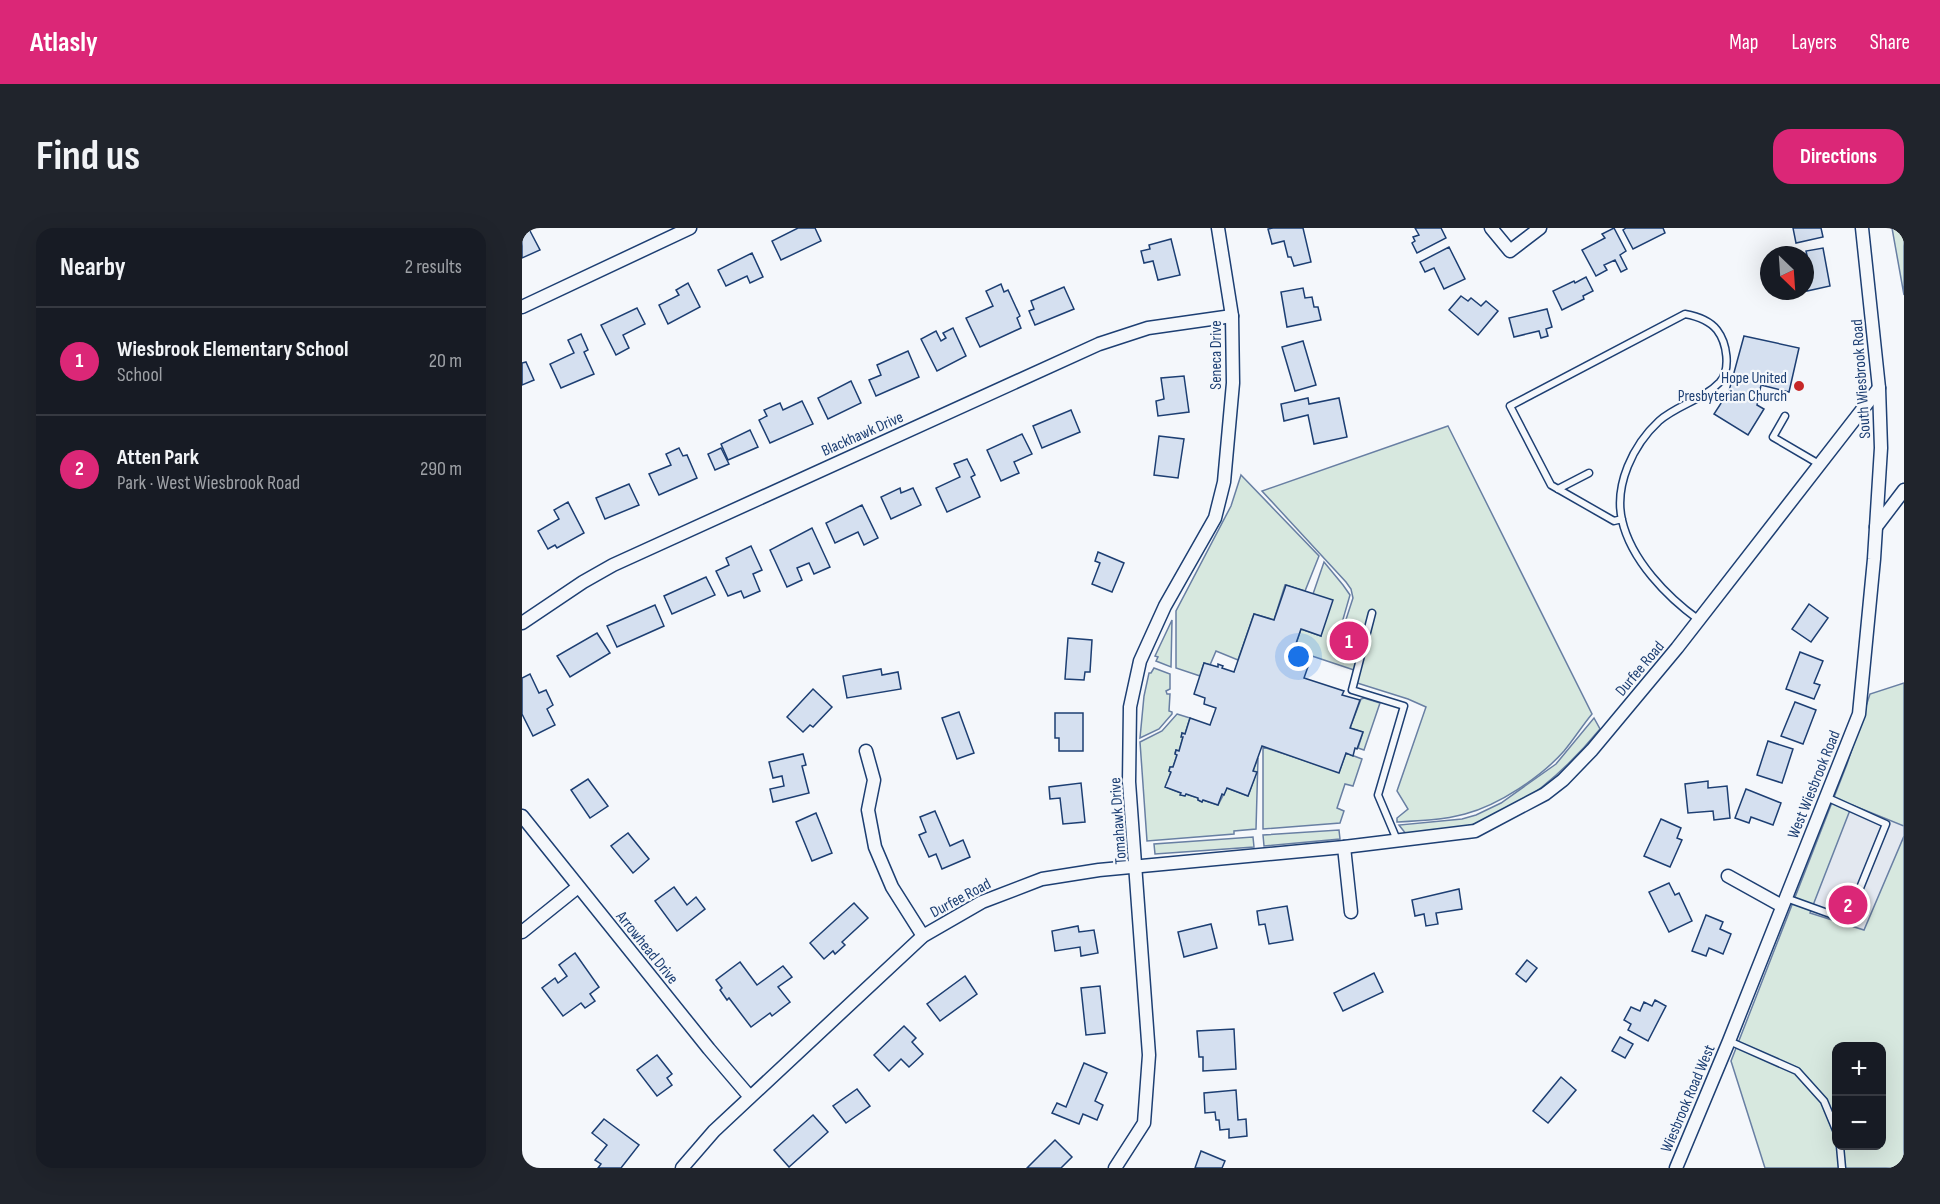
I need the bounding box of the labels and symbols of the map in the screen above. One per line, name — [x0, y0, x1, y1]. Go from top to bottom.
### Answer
north arrow — [1760, 246, 1814, 300]
street label: South Wiesbrook Road — [1848, 319, 1875, 439]
street label: Seneca Drive — [1207, 320, 1226, 390]
place label: Hope United Presbyterian Church — [1678, 369, 1787, 406]
marker: Hope United Presbyterian Church — [1792, 379, 1806, 393]
street label: Blackhawk Drive — [819, 408, 906, 461]
pin: 1 — [1330, 618, 1368, 664]
street label: Durfee Road — [1612, 638, 1669, 700]
your location — [1284, 642, 1313, 671]
street label: West Wiesbrook Road — [1784, 728, 1845, 841]
street label: Tomahawk Drive — [1106, 777, 1131, 865]
street label: Durfee Road — [927, 875, 994, 922]
pin: 2 — [1828, 882, 1868, 928]
street label: Arrowhead Drive — [611, 907, 682, 988]
street label: Wiesbrook Road West — [1657, 1042, 1720, 1155]

